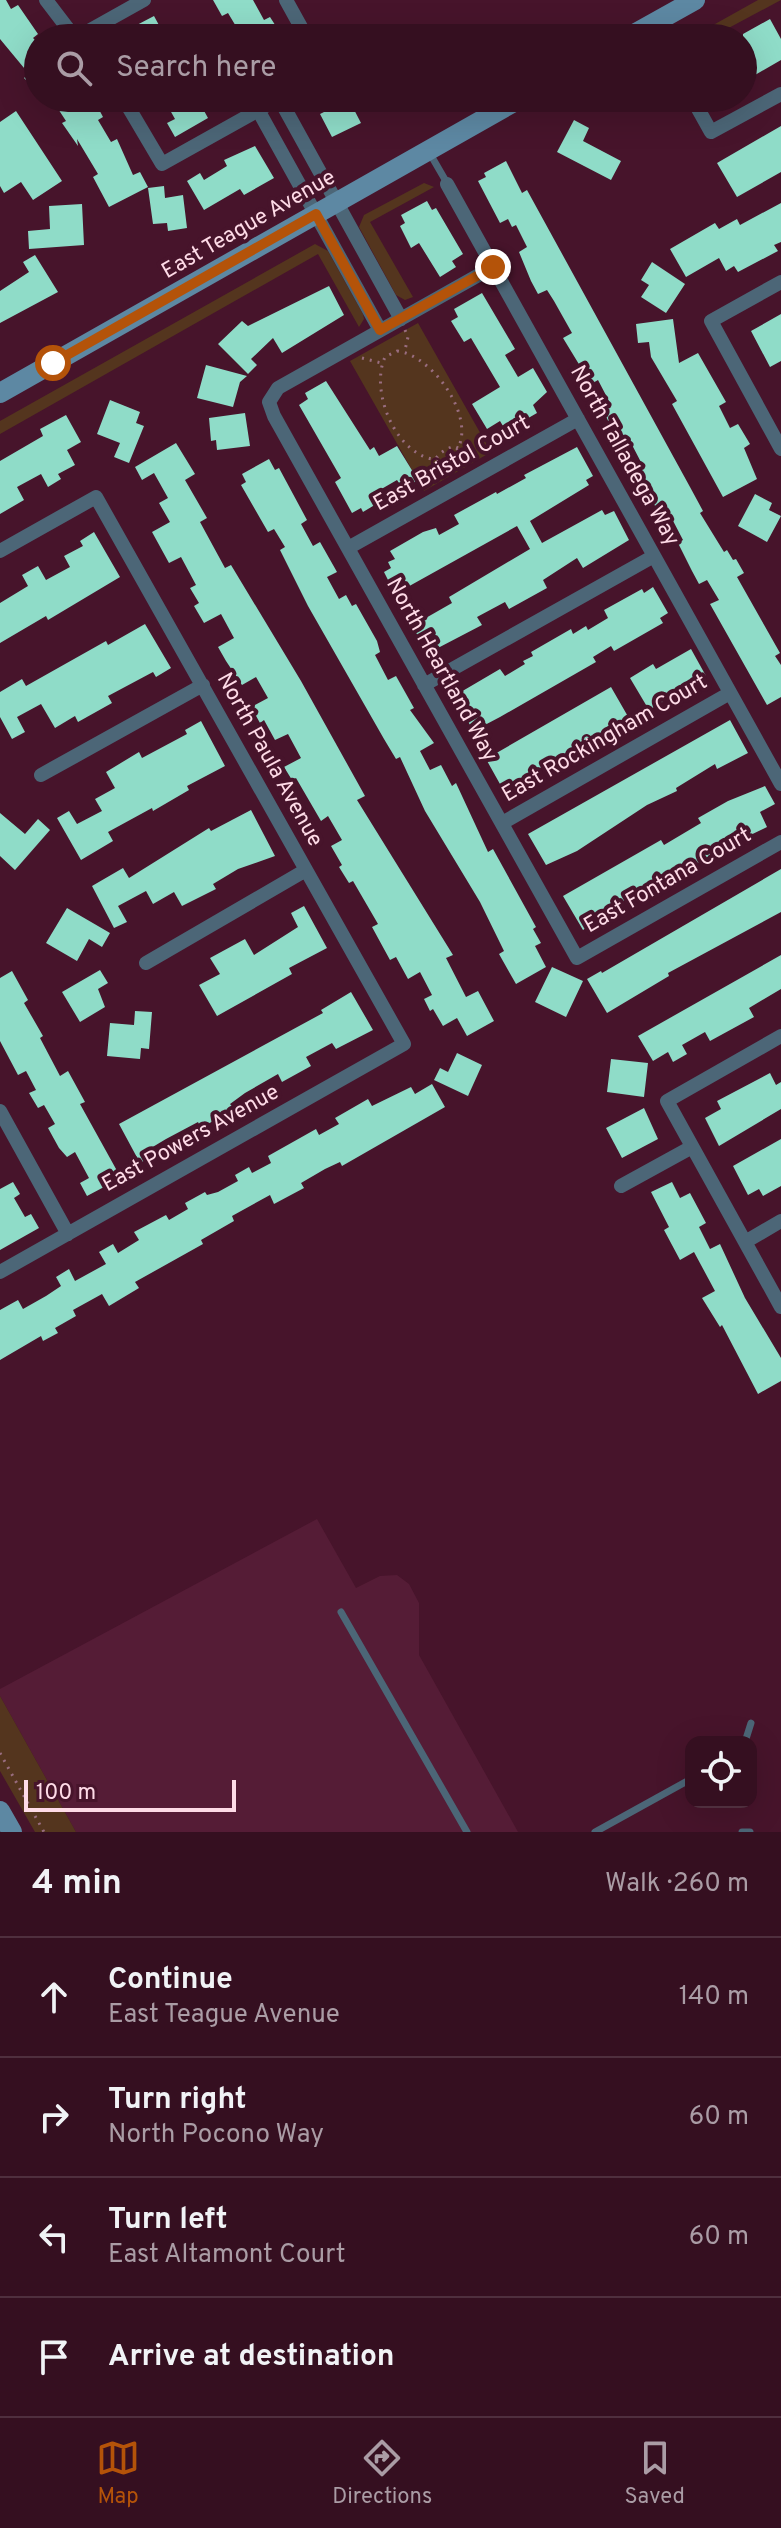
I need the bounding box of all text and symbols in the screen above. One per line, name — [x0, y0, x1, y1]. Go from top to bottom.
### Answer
search box — [24, 24, 757, 112]
icon: search — [52, 46, 96, 90]
text: Search here — [116, 50, 276, 87]
street label: East Teague Avenue — [157, 164, 341, 286]
route end — [475, 249, 511, 285]
route start — [35, 345, 71, 381]
street label: North Talladega Way — [563, 361, 685, 551]
street label: East Bristol Court — [369, 410, 535, 518]
street label: North Heartland Way — [379, 573, 503, 767]
street label: North Paula Avenue — [210, 668, 328, 852]
street label: East Rockingham Court — [497, 669, 713, 809]
street label: East Fontana Court — [580, 822, 756, 940]
street label: East Powers Avenue — [98, 1079, 284, 1199]
map controls — [685, 1736, 757, 1808]
button: locate — [685, 1736, 757, 1808]
scale bar — [24, 1776, 236, 1812]
text: 100 m — [36, 1780, 96, 1807]
text: 4 min — [32, 1863, 122, 1906]
text: Walk · 260 m — [605, 1868, 749, 1901]
text: Continue — [108, 1962, 233, 1999]
icon: ahead — [32, 1975, 76, 2019]
text: 140 m — [679, 1981, 749, 2014]
text: East Teague Avenue — [108, 1999, 340, 2032]
text: Turn right — [108, 2082, 246, 2119]
icon: right — [32, 2095, 76, 2139]
text: 60 m — [689, 2101, 749, 2134]
text: North Pocono Way — [108, 2119, 324, 2152]
text: Turn left — [108, 2202, 228, 2239]
icon: left — [32, 2215, 76, 2259]
text: 60 m — [689, 2221, 749, 2254]
text: East Altamont Court — [108, 2239, 346, 2272]
icon: arrive — [32, 2335, 76, 2379]
text: Arrive at destination — [108, 2339, 394, 2376]
tab: Map — [96, 2436, 140, 2511]
tab: Directions — [332, 2436, 432, 2511]
tab: Saved — [624, 2436, 685, 2511]

